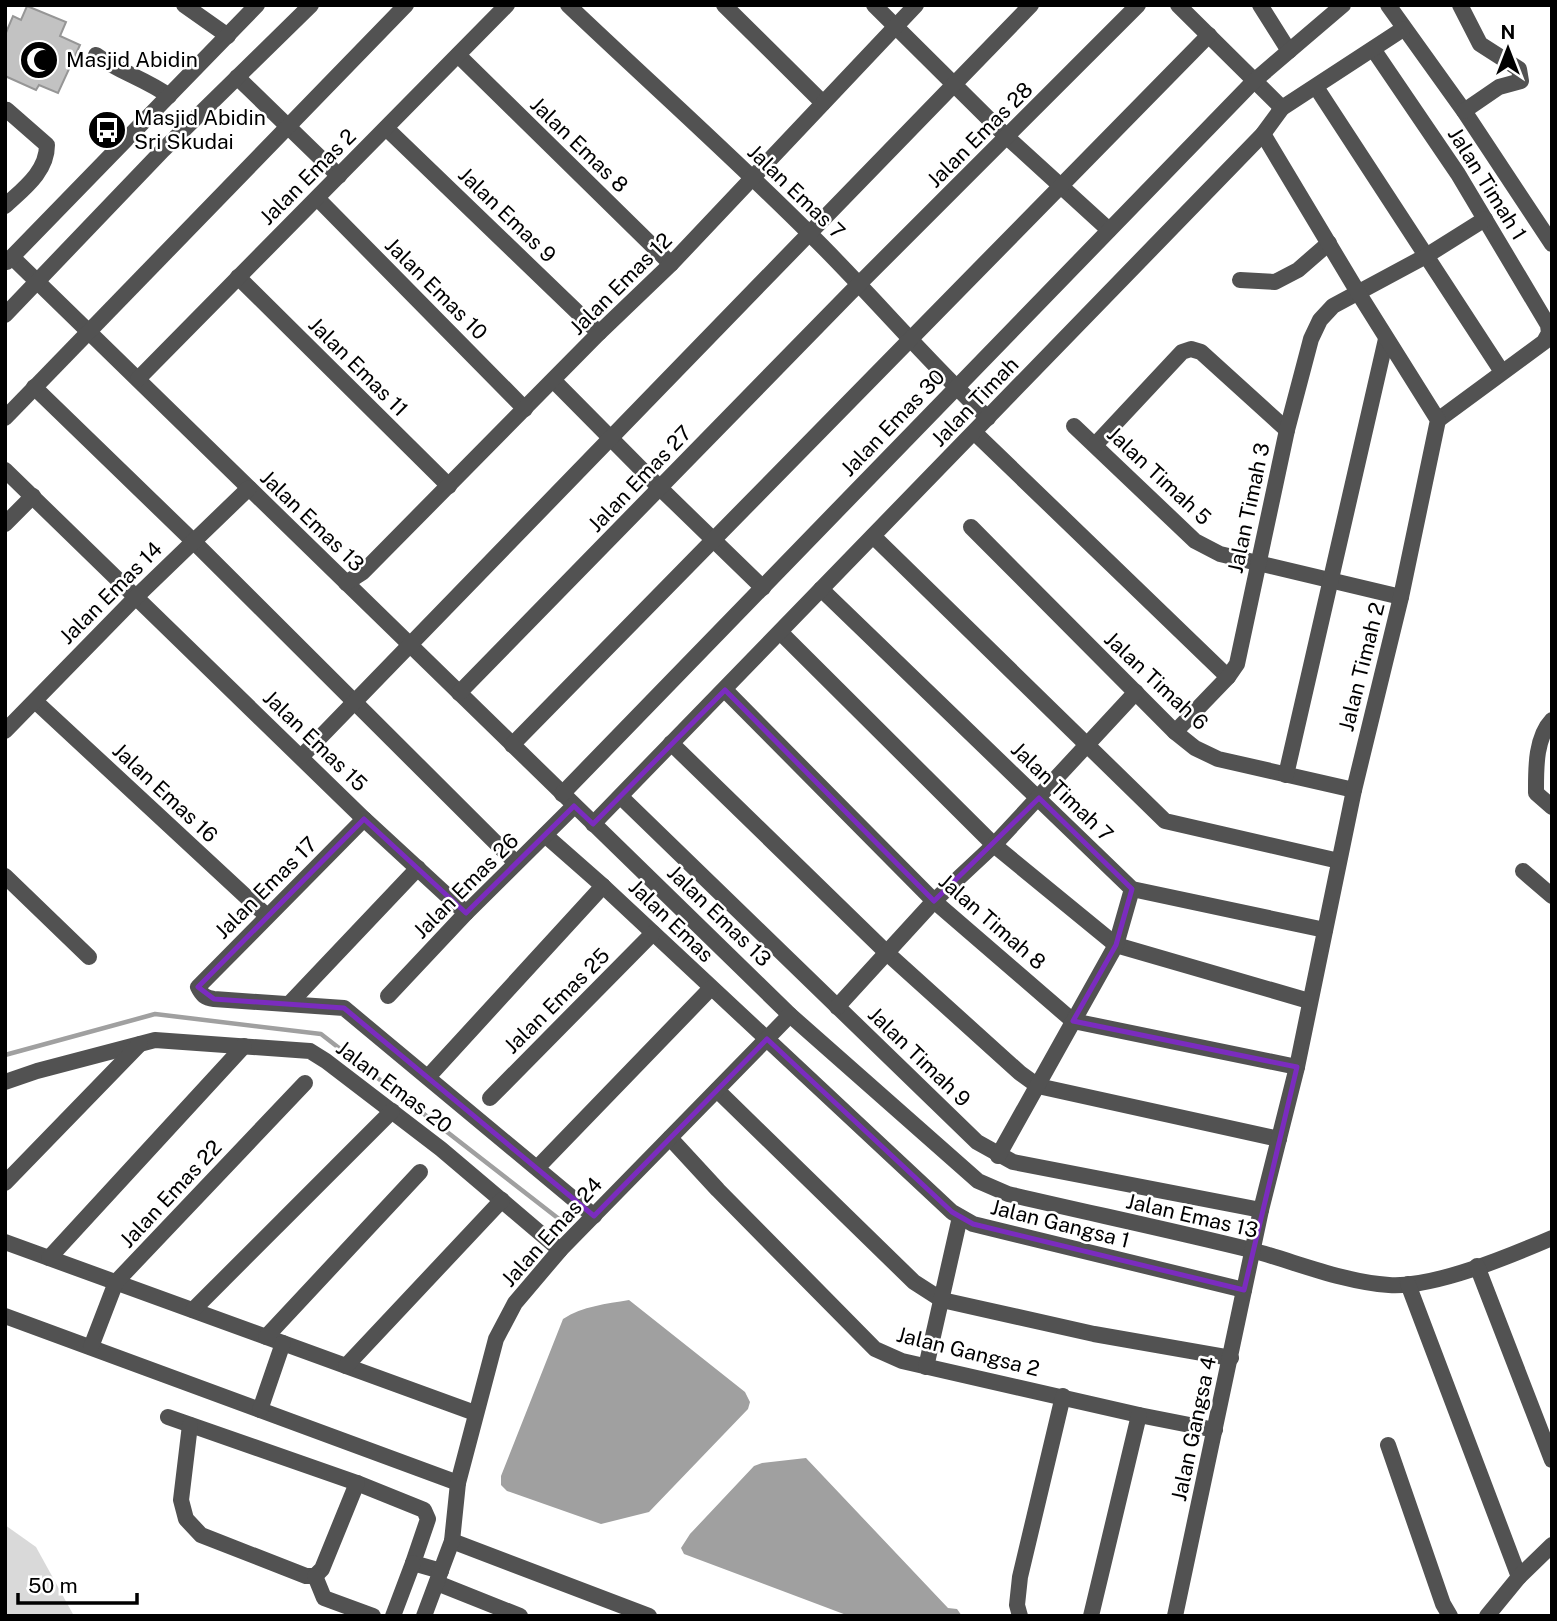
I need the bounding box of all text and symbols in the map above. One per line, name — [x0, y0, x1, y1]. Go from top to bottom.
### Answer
north arrow — [1473, 14, 1543, 84]
text: N — [1501, 21, 1515, 43]
mosque icon: Masjid Abidin — [18, 39, 60, 81]
place label: Masjid Abidin — [66, 47, 198, 72]
street label: Jalan Emas 28 — [922, 77, 1038, 193]
street label: Jalan Emas 8 — [525, 92, 634, 198]
place label: Masjid Abidin Sri Skudai — [134, 105, 266, 154]
bus stop icon: Masjid Abidin Sri Skudai — [86, 109, 128, 151]
street label: Jalan Emas 2 — [254, 123, 361, 230]
street label: Jalan Timah 1 — [1443, 123, 1532, 245]
street label: Jalan Emas 7 — [743, 139, 850, 244]
street label: Jalan Emas 9 — [453, 162, 561, 267]
street label: Jalan Emas 12 — [564, 227, 677, 340]
street label: Jalan Emas 10 — [380, 232, 493, 345]
street label: Jalan Emas 11 — [304, 312, 413, 421]
street label: Jalan Timah — [926, 352, 1023, 452]
street label: Jalan Emas 30 — [835, 364, 950, 481]
street label: Jalan Emas 27 — [583, 420, 697, 537]
street label: Jalan Timah 5 — [1102, 421, 1217, 530]
street label: Jalan Timah 3 — [1222, 440, 1275, 575]
street label: Jalan Emas 13 — [255, 465, 369, 576]
street label: Jalan Emas 14 — [54, 536, 167, 649]
street label: Jalan Timah 2 — [1333, 600, 1390, 734]
street label: Jalan Timah 6 — [1099, 626, 1213, 735]
street label: Jalan Emas 15 — [258, 685, 373, 796]
street label: Jalan Timah 7 — [1006, 737, 1119, 847]
street label: Jalan Emas 16 — [108, 738, 223, 848]
street label: Jalan Emas 26 — [408, 828, 523, 943]
street label: Jalan Emas 17 — [209, 831, 322, 944]
street label: Jalan Emas 13 — [662, 860, 776, 972]
street label: Jalan Timah 8 — [934, 868, 1051, 975]
street label: Jalan Emas — [623, 874, 719, 968]
street label: Jalan Emas 25 — [499, 943, 615, 1059]
street label: Jalan Timah 9 — [863, 1002, 976, 1112]
street label: Jalan Emas 20 — [332, 1035, 457, 1138]
street label: Jalan Emas 22 — [114, 1135, 227, 1253]
street label: Jalan Emas 24 — [496, 1172, 607, 1292]
street label: Jalan Emas 13 — [1124, 1188, 1261, 1243]
street label: Jalan Gangsa 1 — [988, 1194, 1132, 1253]
street label: Jalan Gangsa 2 — [894, 1322, 1042, 1381]
street label: Jalan Gangsa 4 — [1166, 1354, 1221, 1504]
scale bar — [18, 1562, 136, 1606]
text: 50 m — [28, 1573, 78, 1598]

